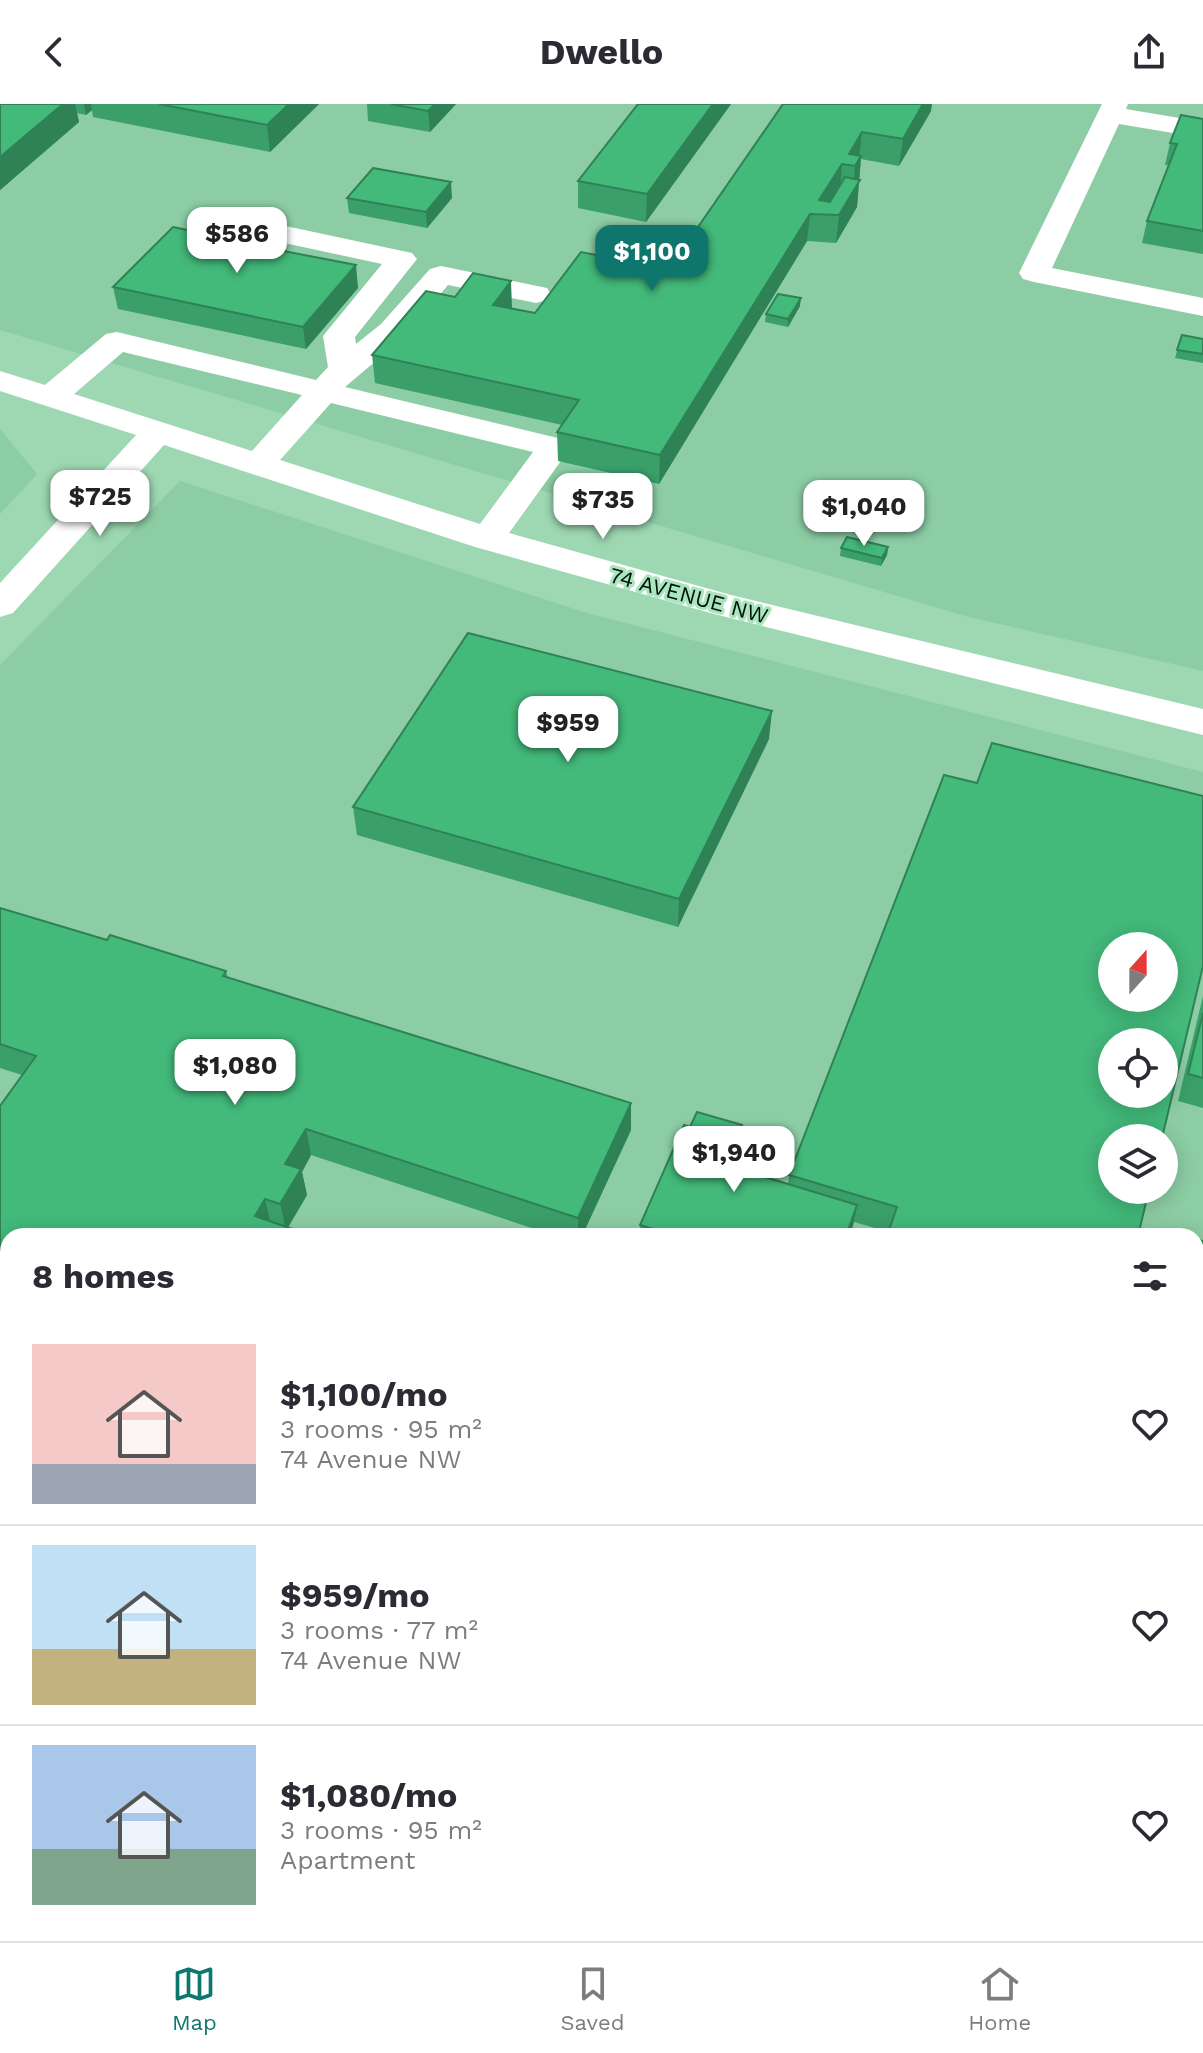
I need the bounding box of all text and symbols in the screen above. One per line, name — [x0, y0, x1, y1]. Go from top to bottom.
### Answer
icon: back — [32, 30, 76, 74]
icon: share — [1127, 30, 1171, 74]
text: Dwello — [540, 31, 663, 73]
pin: $586 — [190, 207, 284, 275]
text: $586 — [205, 218, 269, 248]
pin: $1,100 — [587, 225, 717, 293]
text: $1,100 — [613, 236, 691, 266]
pin: $725 — [53, 470, 147, 538]
pin: $735 — [556, 473, 650, 541]
pin: $1,040 — [799, 480, 929, 548]
text: $725 — [68, 481, 132, 511]
text: $735 — [571, 484, 635, 514]
text: $1,040 — [821, 491, 907, 521]
street label: 74 AVENUE NW — [607, 562, 771, 629]
pin: $959 — [521, 696, 615, 764]
text: $959 — [536, 707, 600, 737]
north arrow — [1098, 932, 1178, 1012]
map controls — [1098, 932, 1178, 1204]
button: locate — [1098, 1028, 1178, 1108]
pin: $1,080 — [170, 1039, 300, 1107]
text: $1,080 — [193, 1050, 277, 1080]
button: layers — [1098, 1124, 1178, 1204]
pin: $1,940 — [669, 1126, 799, 1194]
text: $1,940 — [692, 1137, 776, 1167]
icon: filters — [1128, 1254, 1172, 1298]
text: 8 homes — [32, 1256, 174, 1296]
text: $1,100/mo — [280, 1374, 448, 1414]
icon: home — [96, 1376, 192, 1472]
icon: heart — [1128, 1402, 1172, 1446]
text: 3 rooms · 95 m² — [280, 1414, 482, 1444]
text: 74 Avenue NW — [280, 1444, 461, 1474]
text: $959/mo — [280, 1575, 430, 1615]
icon: home — [96, 1577, 192, 1673]
icon: heart — [1128, 1603, 1172, 1647]
text: 3 rooms · 77 m² — [280, 1615, 478, 1645]
text: 74 Avenue NW — [280, 1645, 461, 1675]
text: $1,080/mo — [280, 1775, 457, 1815]
icon: home — [96, 1777, 192, 1873]
icon: heart — [1128, 1803, 1172, 1847]
text: 3 rooms · 95 m² — [280, 1815, 482, 1845]
text: Apartment — [280, 1845, 416, 1875]
tab: Map — [172, 1962, 217, 2035]
tab: Saved — [561, 1962, 624, 2035]
tab: Home — [968, 1962, 1031, 2035]

